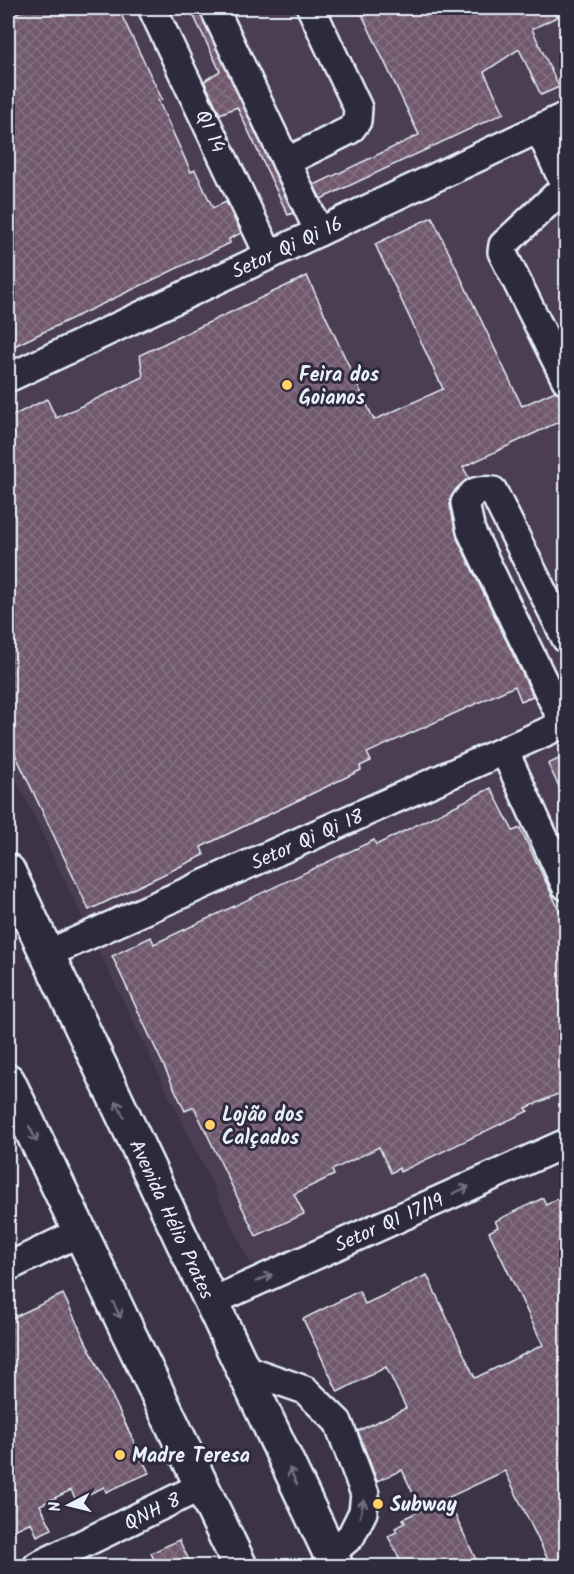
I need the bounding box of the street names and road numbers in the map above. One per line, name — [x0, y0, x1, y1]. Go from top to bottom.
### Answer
street label: QI 14 — [185, 105, 233, 159]
street label: Setor Qi Qi 16 — [227, 209, 349, 289]
street label: Setor Qi Qi 18 — [246, 801, 370, 880]
street label: Avenida Hélio Prates — [119, 1134, 222, 1306]
street label: Setor QI 17/19 — [330, 1185, 450, 1262]
street label: QNH 8 — [119, 1485, 188, 1540]

